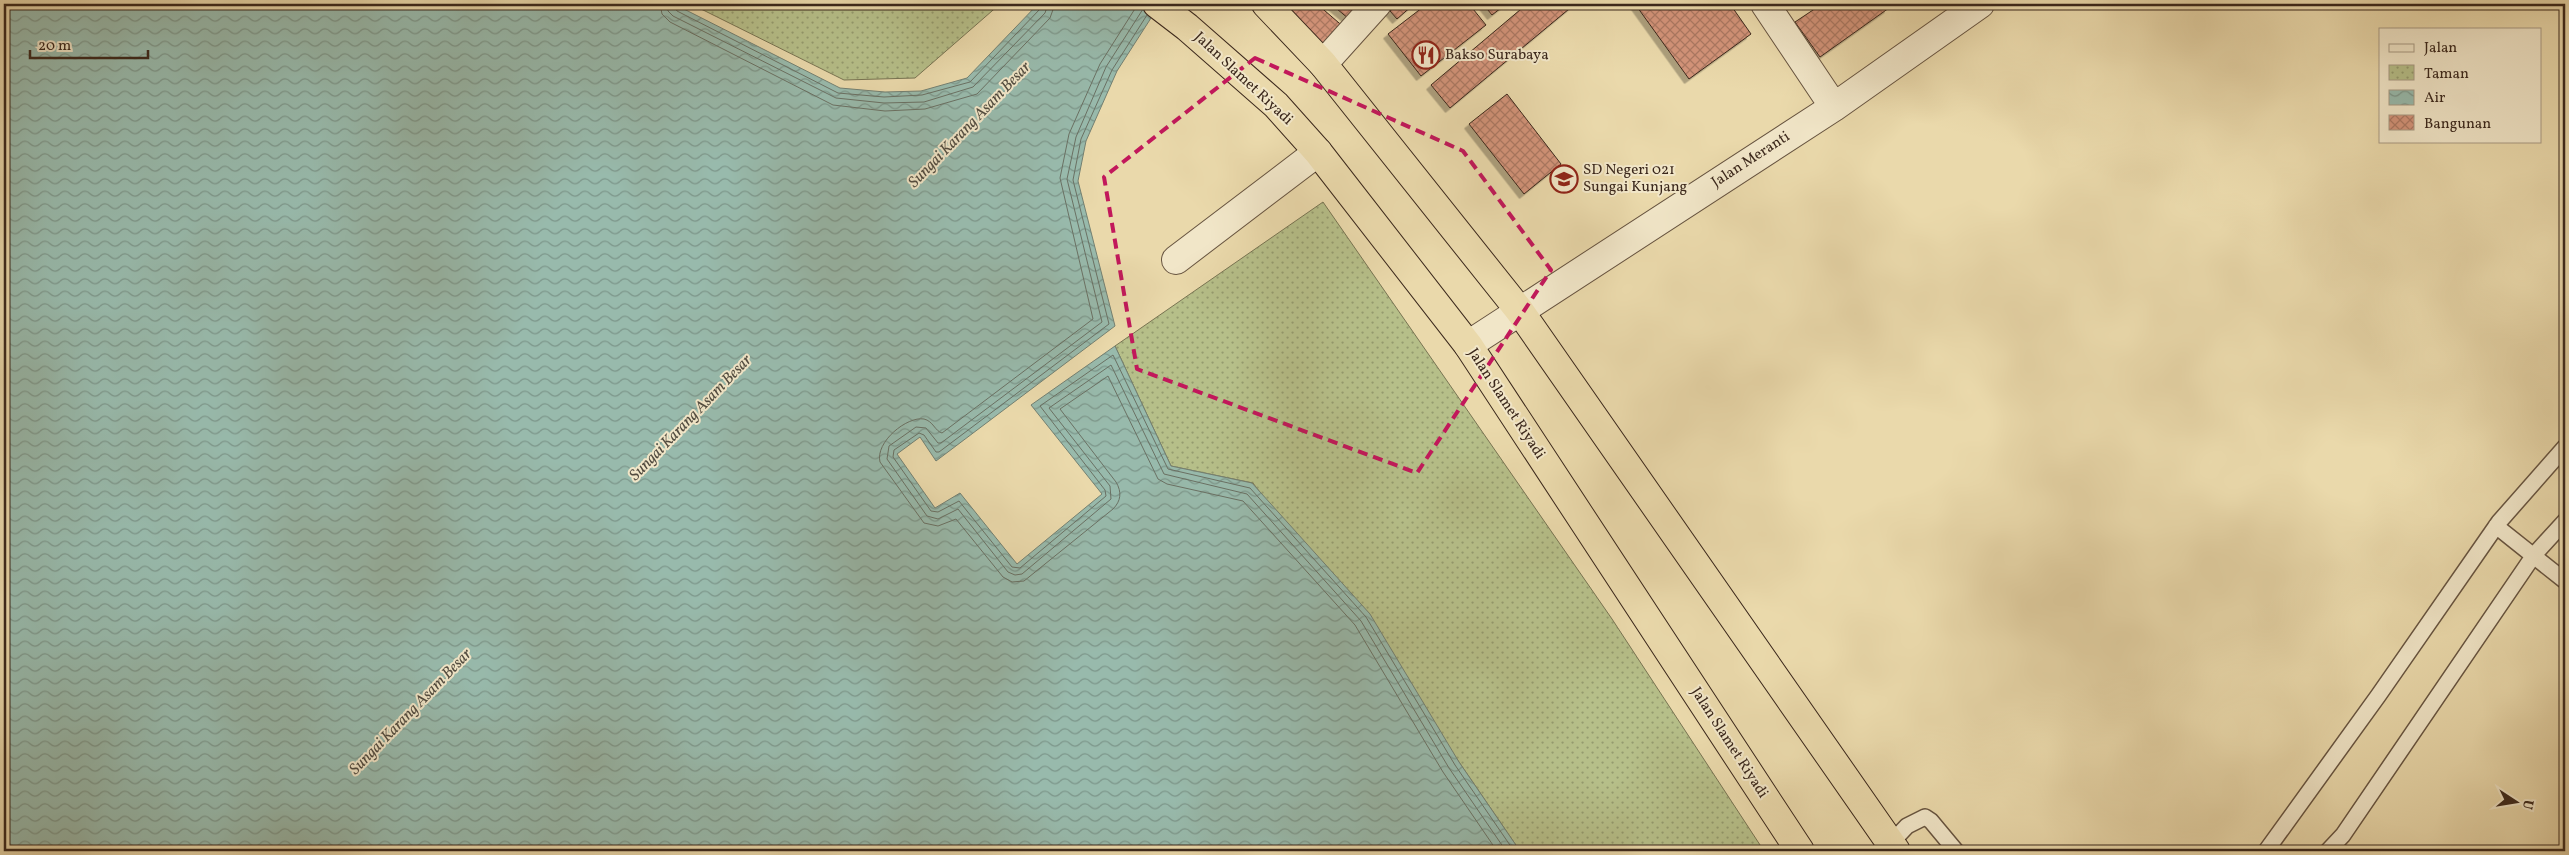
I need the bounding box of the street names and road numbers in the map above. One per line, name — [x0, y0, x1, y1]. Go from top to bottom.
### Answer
street label: Jalan Slamet Riyadi — [1189, 27, 1297, 131]
street label: Jalan Meranti — [1708, 127, 1794, 193]
street label: Jalan Slamet Riyadi — [1462, 344, 1550, 464]
street label: Jalan Slamet Riyadi — [1685, 683, 1773, 803]

